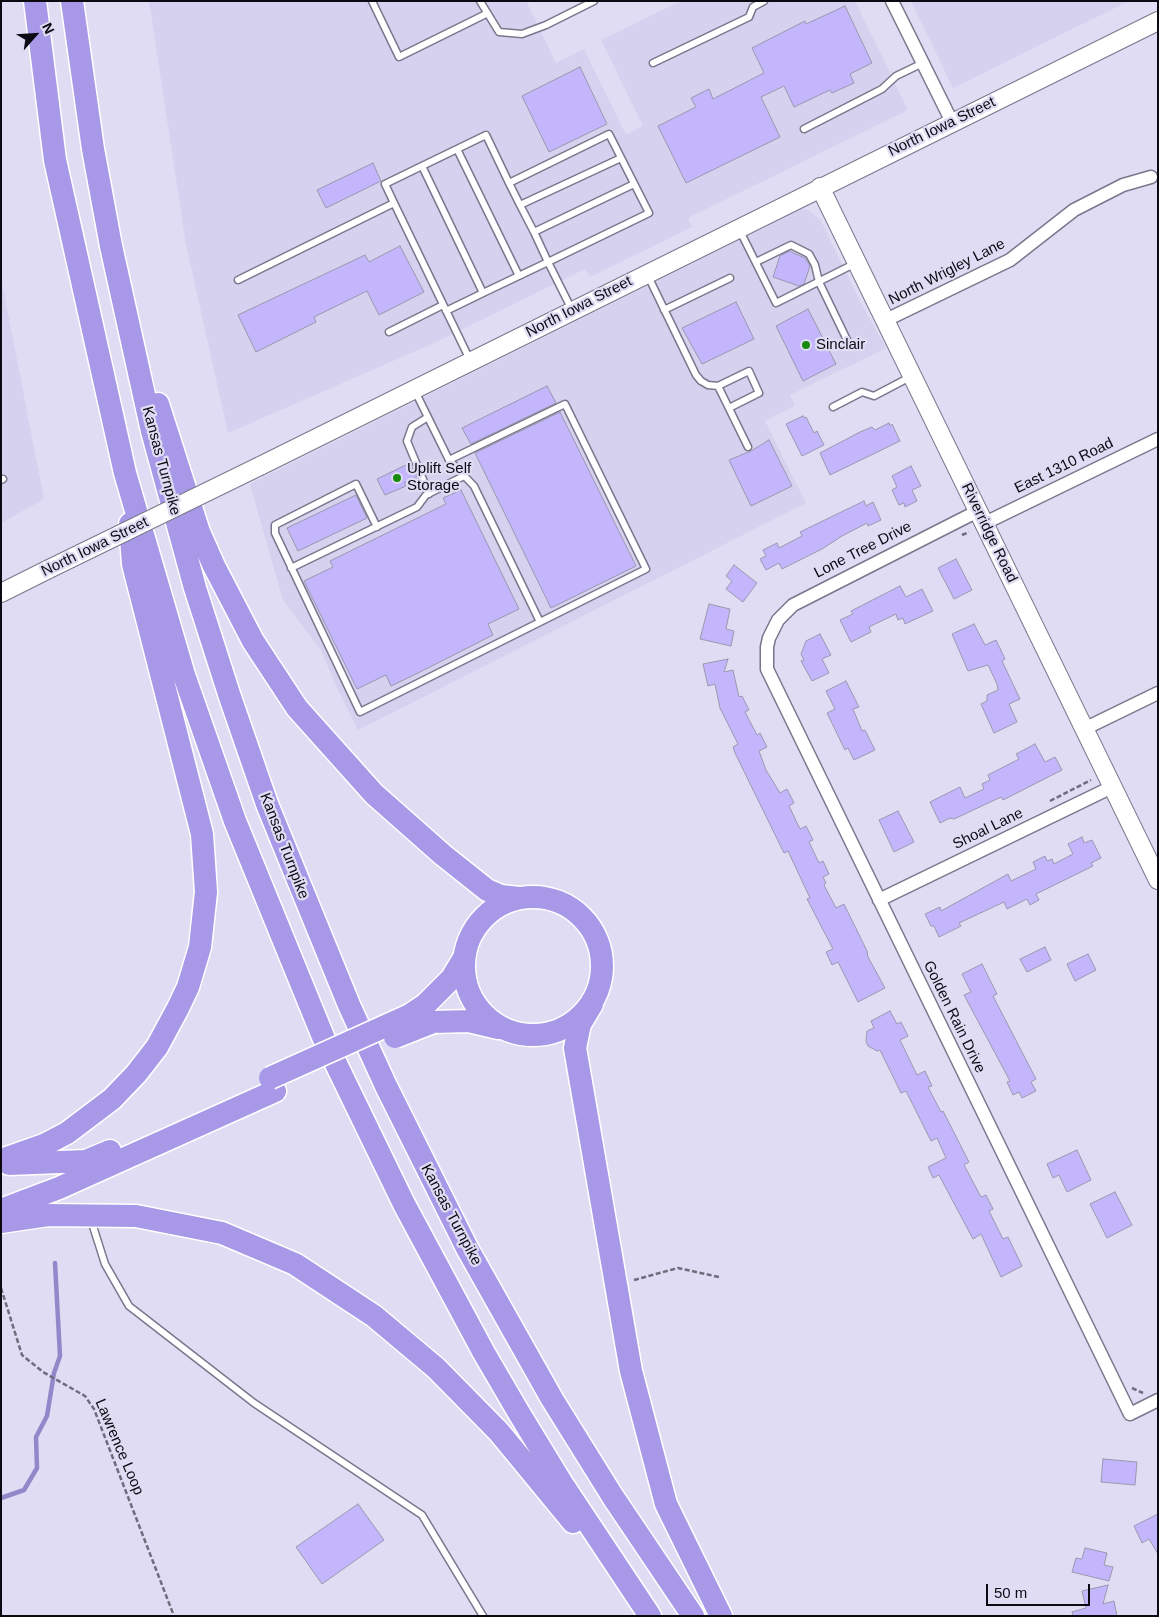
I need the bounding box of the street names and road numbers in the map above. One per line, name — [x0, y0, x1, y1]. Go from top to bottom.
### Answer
street label: North Iowa Street — [886, 93, 998, 161]
street label: North Wrigley Lane — [886, 235, 1008, 309]
street label: North Iowa Street — [523, 272, 635, 342]
street label: Kansas Turnpike — [138, 405, 184, 517]
street label: East 1310 Road — [1012, 434, 1116, 498]
street label: Riverridge Road — [957, 480, 1021, 586]
street label: North Iowa Street — [39, 513, 151, 581]
street label: Lone Tree Drive — [811, 518, 915, 582]
street label: Kansas Turnpike — [256, 790, 312, 902]
street label: Shoal Lane — [950, 804, 1026, 854]
street label: Golden Rain Drive — [919, 958, 989, 1076]
street label: Kansas Turnpike — [417, 1161, 485, 1269]
street label: Lawrence Loop — [91, 1396, 147, 1498]

